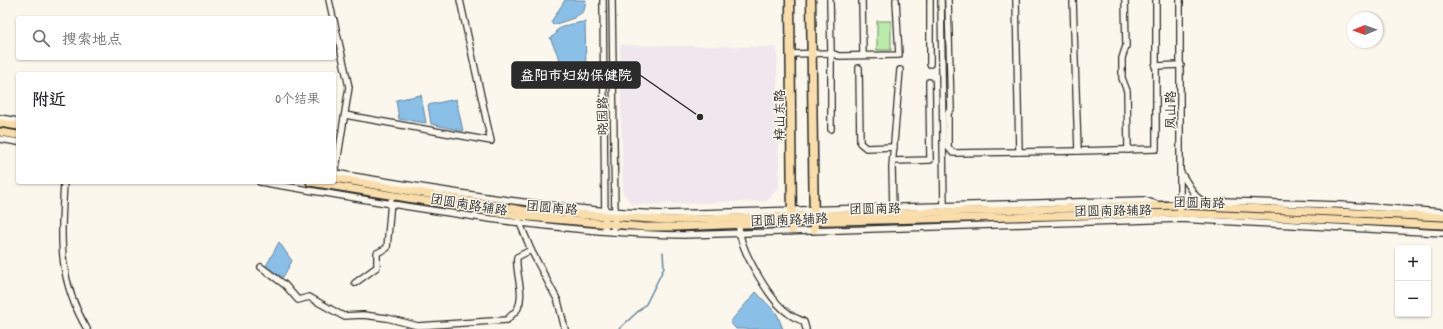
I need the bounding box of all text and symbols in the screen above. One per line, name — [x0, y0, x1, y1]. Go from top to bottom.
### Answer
north arrow — [1347, 12, 1383, 48]
search box — [16, 16, 336, 60]
icon: search — [30, 27, 52, 49]
text: 搜索地点 — [62, 28, 122, 49]
callout: 益阳市妇幼保健院 — [512, 62, 640, 88]
text: 益阳市妇幼保健院 — [520, 65, 632, 84]
text: 附近 — [32, 87, 66, 110]
text: 0个结果 — [275, 89, 320, 107]
street label: 梓山东路 — [770, 89, 788, 141]
street label: 凤山路 — [1161, 90, 1179, 130]
street label: 晓园路 — [593, 96, 611, 136]
street label: 团圆南路辅路 — [429, 189, 509, 219]
street label: 团圆南路 — [1173, 193, 1225, 211]
street label: 团圆南路 — [525, 196, 579, 218]
street label: 团圆南路 — [849, 199, 901, 217]
street label: 团圆南路辅路 — [1074, 200, 1152, 220]
street label: 团圆南路辅路 — [750, 209, 828, 229]
map controls — [1395, 245, 1431, 317]
button: + — [1395, 245, 1431, 281]
button: − — [1395, 281, 1431, 317]

